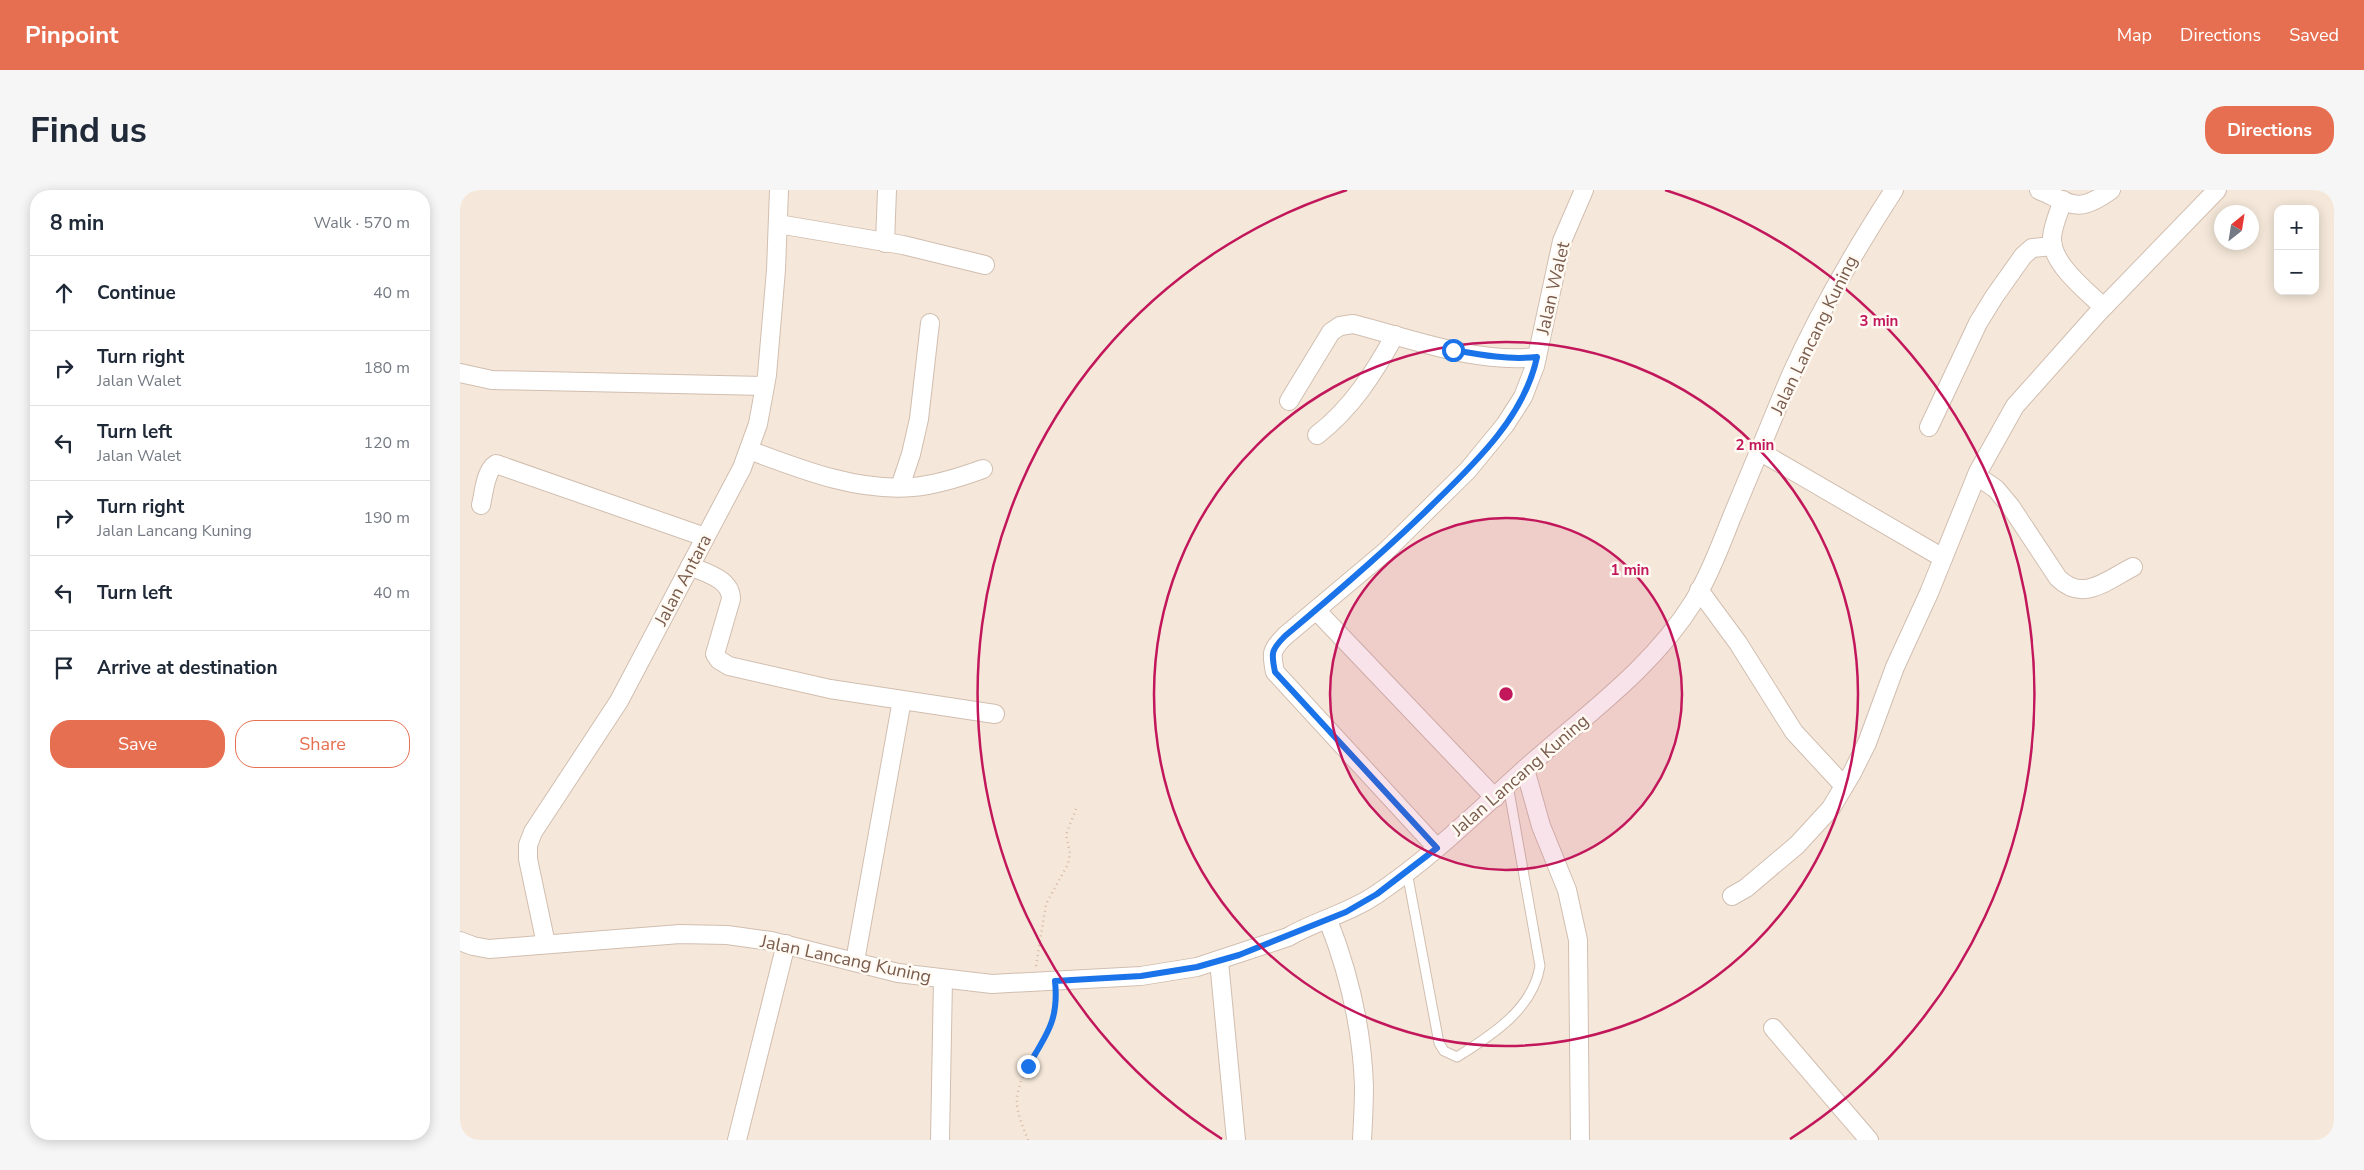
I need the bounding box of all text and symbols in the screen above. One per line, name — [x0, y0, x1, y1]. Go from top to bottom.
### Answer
text: Pinpoint — [25, 19, 118, 51]
text: Map — [2117, 23, 2152, 47]
text: Directions — [2180, 23, 2261, 47]
text: Saved — [2289, 23, 2339, 47]
button: Directions — [2205, 106, 2334, 154]
text: Find us — [30, 107, 147, 154]
north arrow — [2214, 205, 2259, 250]
map controls — [2274, 205, 2319, 295]
button: + — [2274, 205, 2319, 250]
text: 8 min — [50, 209, 104, 237]
text: Walk · 570 m — [314, 212, 410, 234]
street label: Jalan Walet — [1530, 239, 1575, 338]
button: − — [2274, 250, 2319, 295]
street label: Jalan Lancang Kuning — [1765, 251, 1863, 419]
icon: ahead — [50, 279, 78, 307]
text: Continue — [97, 280, 176, 306]
text: 40 m — [373, 282, 410, 304]
text: 3 min — [1860, 311, 1898, 331]
route start — [1442, 339, 1465, 362]
text: Turn right — [97, 344, 184, 370]
icon: right — [50, 354, 78, 382]
text: 180 m — [363, 357, 410, 379]
text: Jalan Walet — [97, 370, 181, 392]
text: Turn left — [97, 419, 172, 445]
icon: left — [50, 429, 78, 457]
text: 120 m — [363, 432, 410, 454]
text: 2 min — [1736, 435, 1774, 455]
text: Jalan Walet — [97, 445, 181, 467]
text: Turn right — [97, 494, 184, 520]
icon: right — [50, 504, 78, 532]
text: 190 m — [363, 507, 410, 529]
text: Jalan Lancang Kuning — [97, 520, 252, 542]
street label: Jalan Antara — [648, 530, 717, 631]
text: 1 min — [1611, 560, 1649, 580]
icon: left — [50, 579, 78, 607]
text: Turn left — [97, 580, 172, 606]
text: 40 m — [373, 582, 410, 604]
icon: arrive — [50, 654, 78, 682]
text: Arrive at destination — [97, 655, 278, 681]
centre of rings — [1497, 685, 1515, 703]
street label: Jalan Lancang Kuning — [1446, 709, 1594, 842]
button: Save — [50, 720, 225, 768]
button: Share — [235, 720, 410, 768]
street label: Jalan Lancang Kuning — [757, 929, 934, 989]
route end — [1017, 1055, 1040, 1078]

